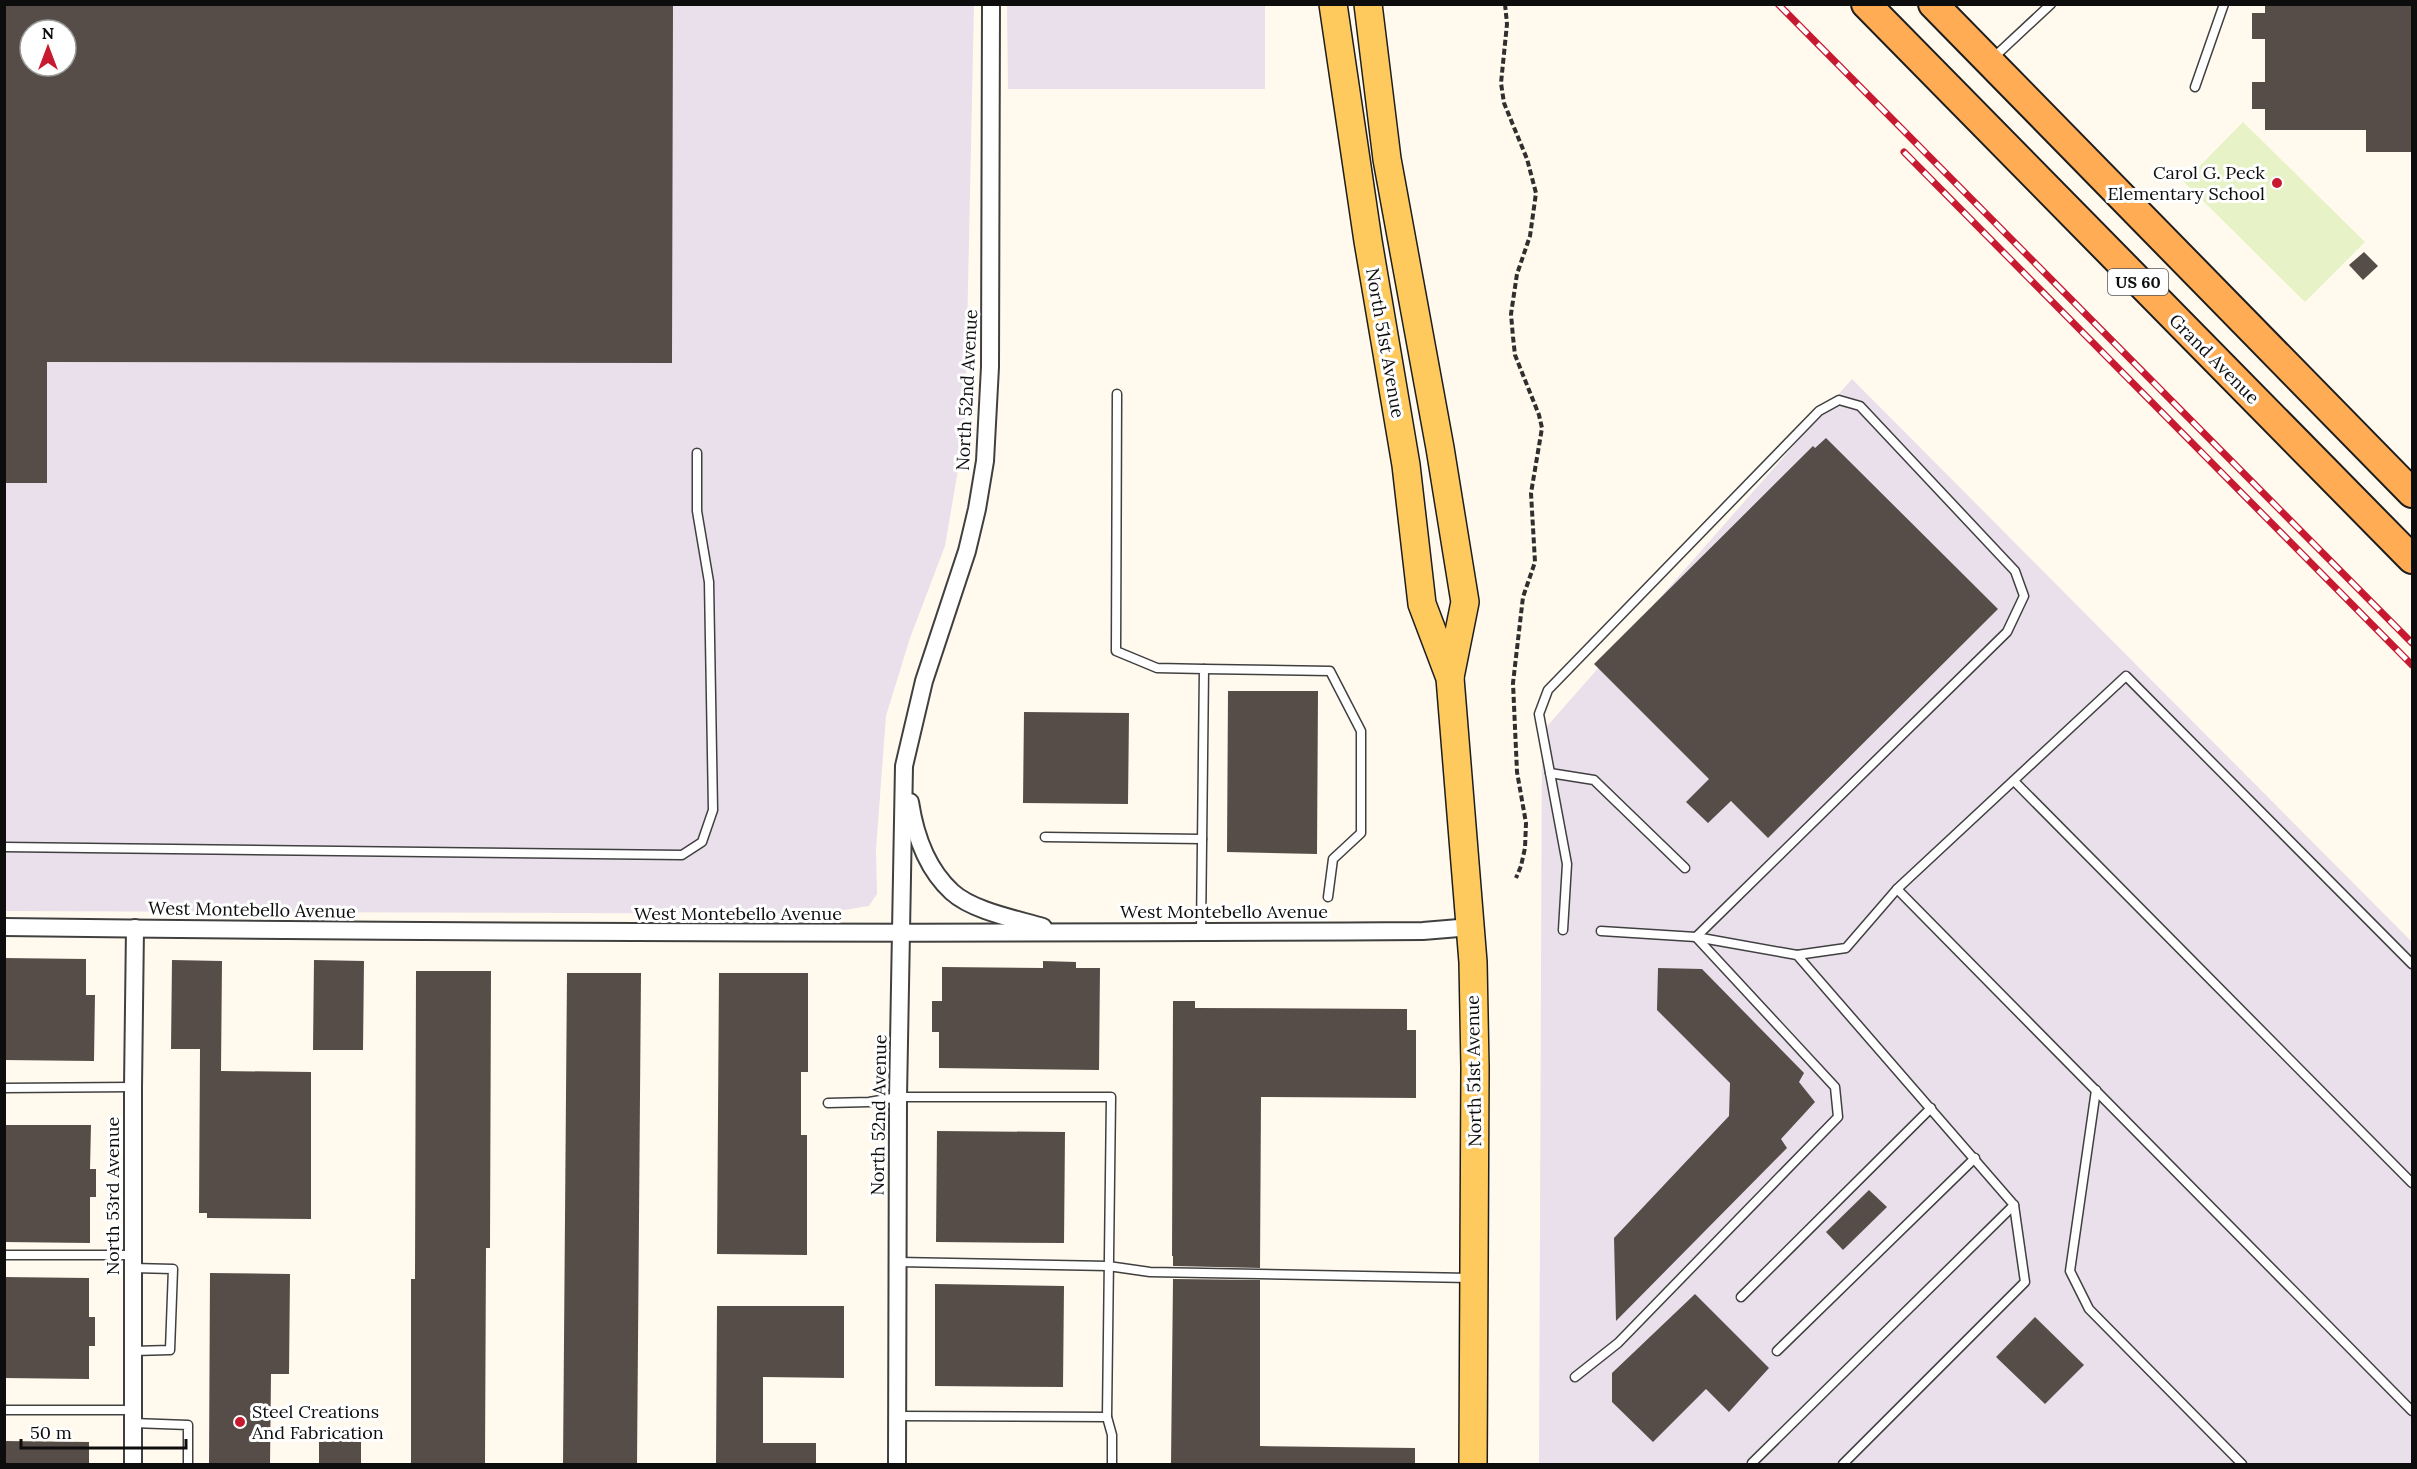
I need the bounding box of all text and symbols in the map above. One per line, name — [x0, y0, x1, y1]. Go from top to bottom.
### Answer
north arrow — [18, 18, 78, 78]
text: N — [42, 23, 54, 43]
place label: Carol G. Peck Elementary School — [2107, 161, 2265, 205]
marker: Carol G. Peck Elementary School — [2270, 176, 2284, 190]
street label: North 51st Avenue — [1361, 266, 1410, 420]
road number: US 60 — [2108, 269, 2168, 295]
street label: North 52nd Avenue — [951, 309, 982, 471]
street label: Grand Avenue — [2164, 309, 2264, 409]
street label: West Montebello Avenue — [148, 896, 356, 923]
street label: West Montebello Avenue — [1120, 900, 1328, 923]
street label: West Montebello Avenue — [634, 902, 842, 925]
street label: North 51st Avenue — [1461, 995, 1486, 1147]
street label: North 52nd Avenue — [866, 1034, 891, 1196]
street label: North 53rd Avenue — [101, 1116, 124, 1275]
place label: Steel Creations And Fabrication — [251, 1400, 384, 1444]
scale bar — [21, 1412, 186, 1450]
marker: Steel Creations And Fabrication — [233, 1415, 247, 1429]
text: 50 m — [30, 1421, 72, 1444]

